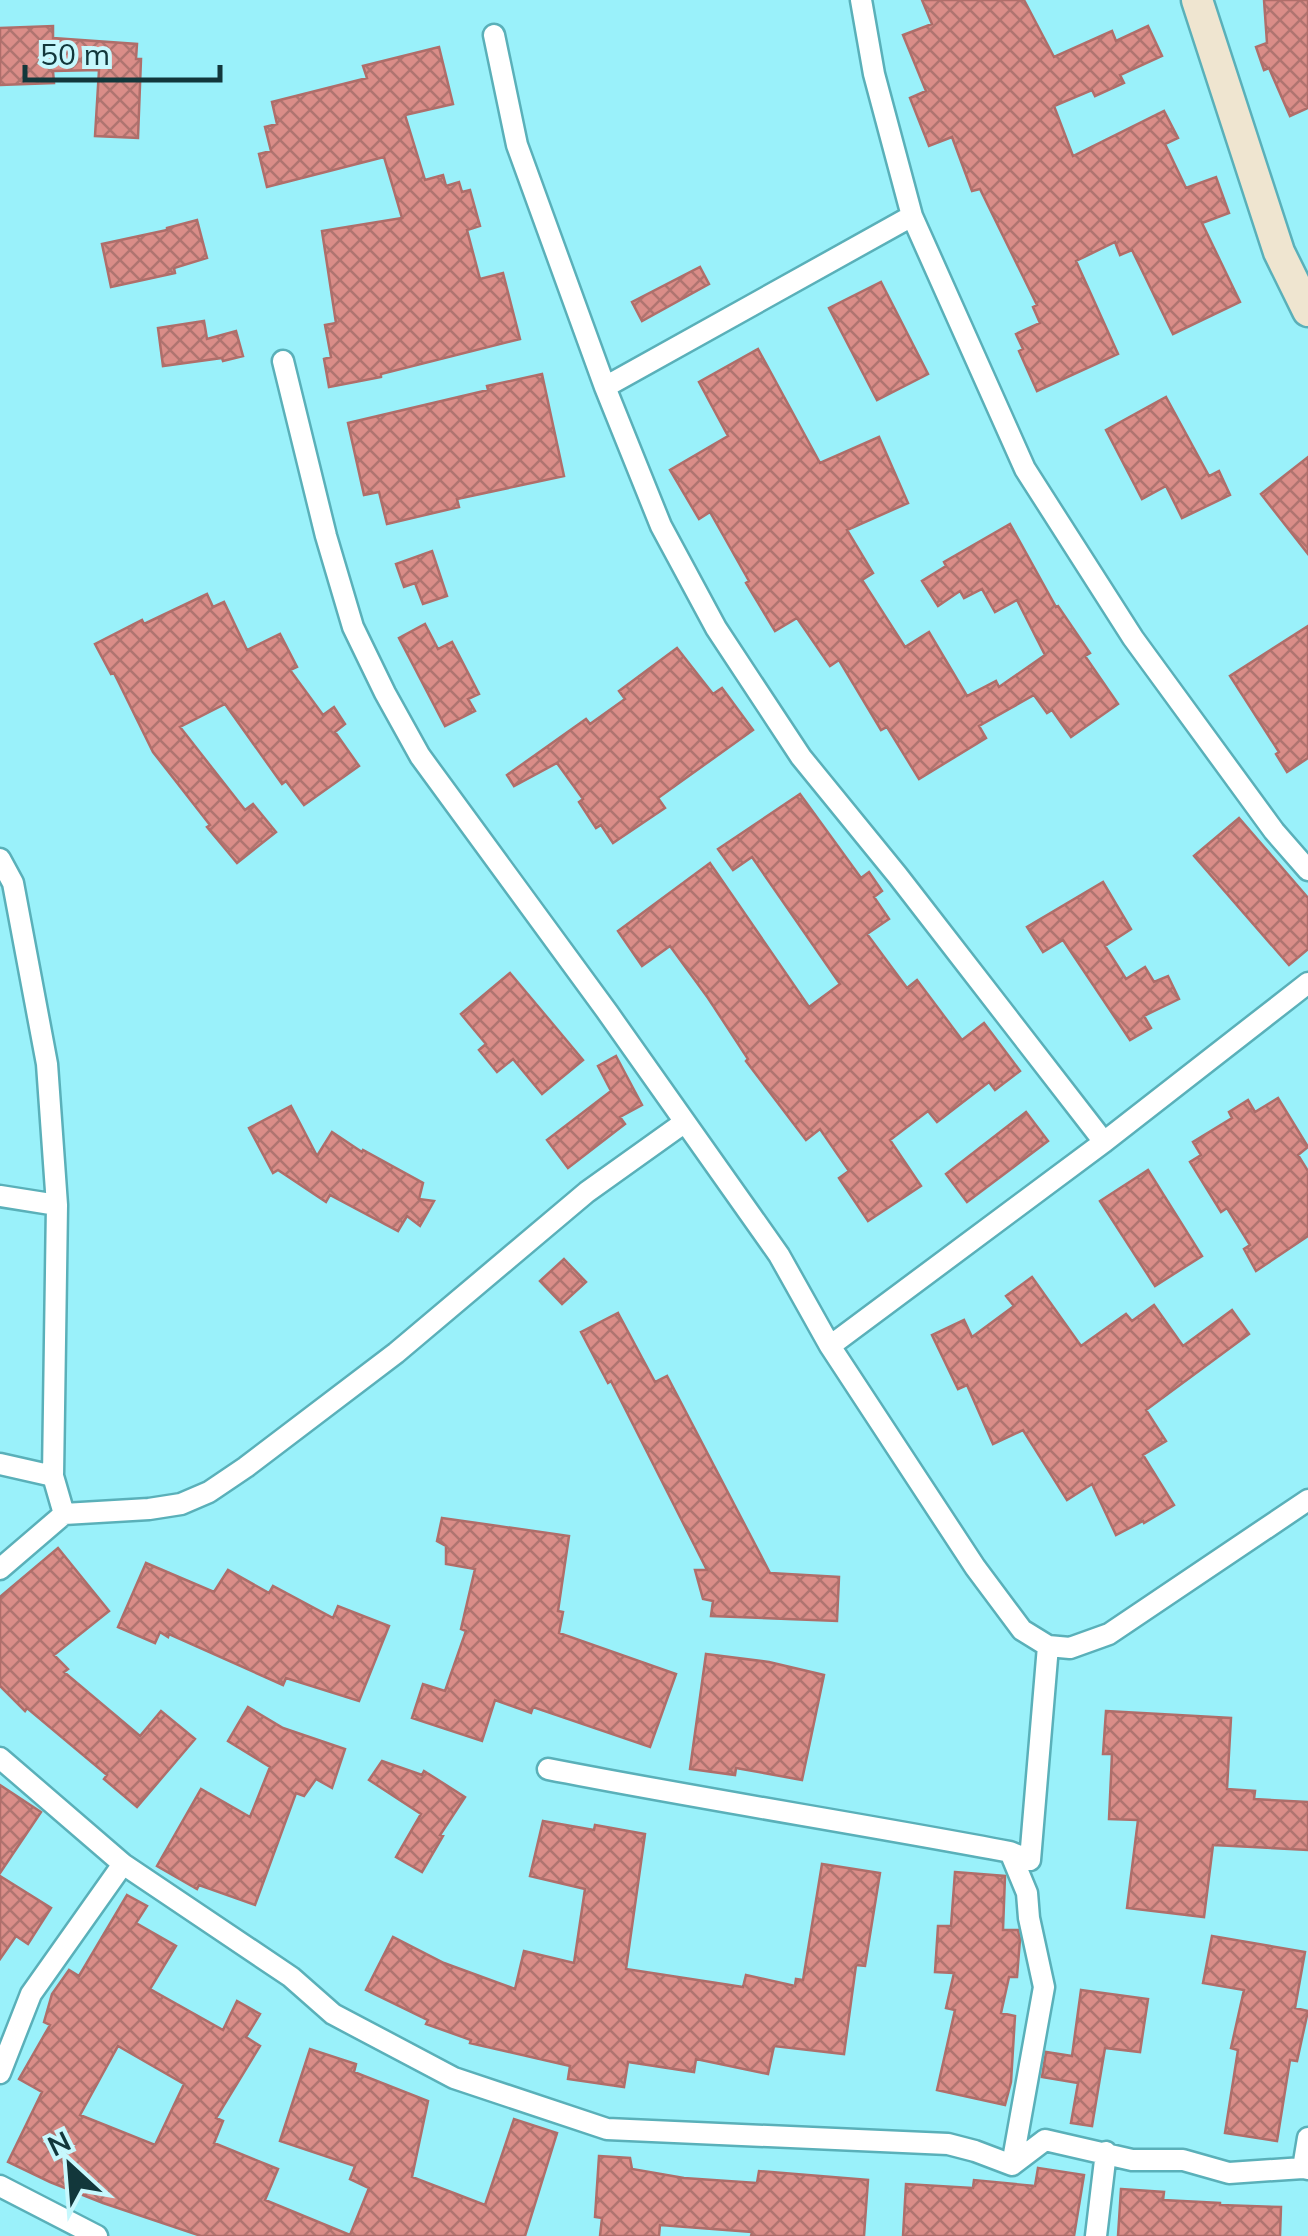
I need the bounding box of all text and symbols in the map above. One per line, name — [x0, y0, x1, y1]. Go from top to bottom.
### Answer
scale bar — [25, 20, 220, 82]
text: 50 m — [40, 35, 110, 73]
north arrow — [20, 2116, 120, 2216]
text: N — [42, 2123, 76, 2163]

